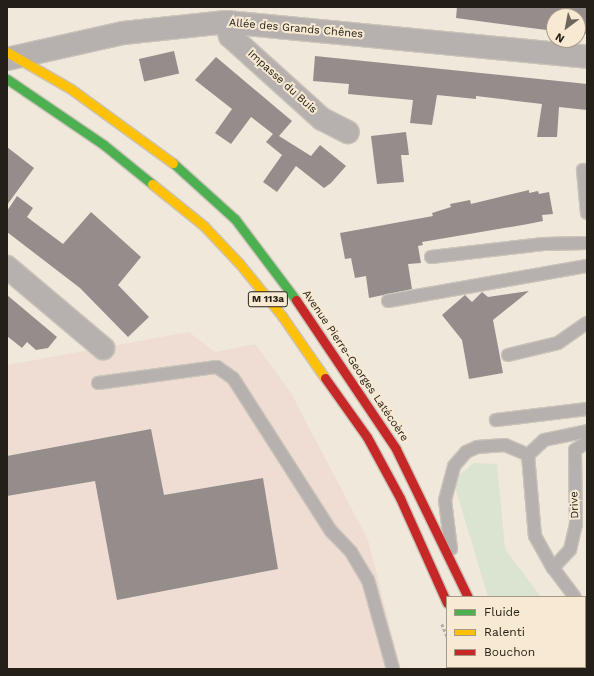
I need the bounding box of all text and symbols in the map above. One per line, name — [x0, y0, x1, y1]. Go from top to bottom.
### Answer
north arrow — [546, 8, 586, 48]
street label: Allée des Grands Chênes — [228, 17, 364, 41]
text: N — [553, 30, 567, 45]
street label: Impasse du Buis — [245, 47, 319, 117]
street label: Avenue Pierre-Georges Latécoère — [299, 288, 411, 444]
road number: M 113a — [247, 291, 289, 307]
street label: Drive — [568, 491, 582, 519]
legend — [446, 596, 586, 668]
text: Fluide — [484, 605, 520, 619]
text: Ralenti — [484, 625, 525, 639]
text: Bouchon — [484, 645, 535, 659]

